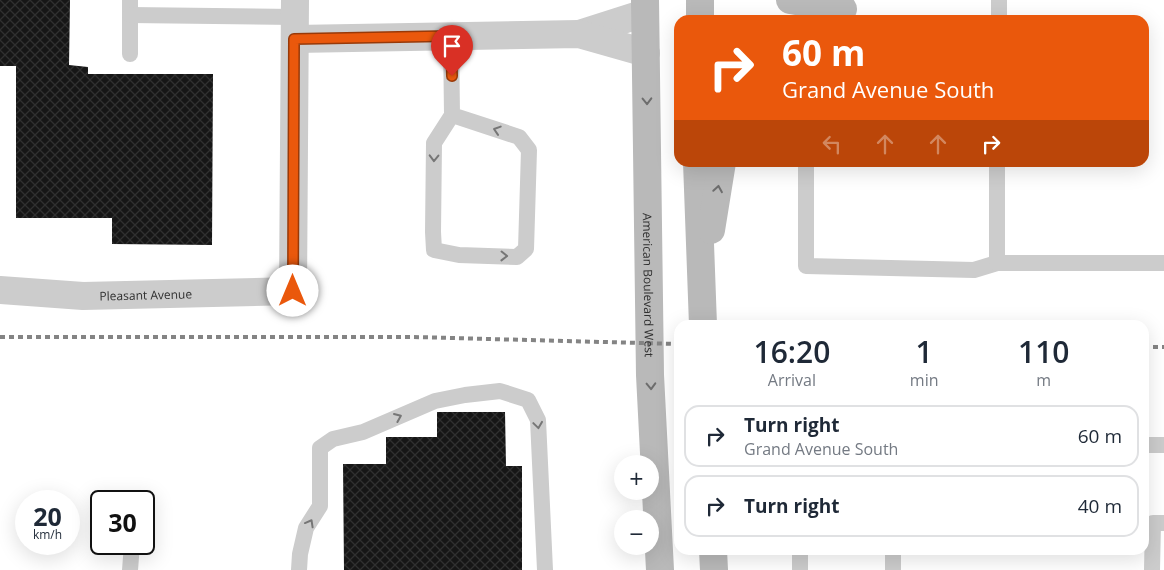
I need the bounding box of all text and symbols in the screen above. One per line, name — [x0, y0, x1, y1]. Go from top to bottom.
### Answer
pin — [431, 25, 473, 76]
text: 60 m — [782, 29, 865, 76]
icon: arrive — [438, 32, 466, 60]
icon: right — [699, 35, 764, 100]
text: Grand Avenue South — [782, 74, 994, 104]
one-way arrow — [642, 98, 652, 106]
one-way arrow — [494, 126, 502, 136]
icon: left — [818, 130, 846, 158]
icon: ahead — [871, 130, 899, 158]
icon: ahead — [924, 130, 952, 158]
icon: right — [977, 130, 1005, 158]
one-way arrow — [429, 154, 439, 162]
one-way arrow — [713, 184, 723, 193]
street label: American Boulevard West — [639, 213, 658, 357]
one-way arrow — [500, 251, 508, 261]
position arrow — [266, 264, 318, 316]
street label: Pleasant Avenue — [99, 285, 193, 304]
text: 16:20 — [754, 331, 830, 372]
text: 1 — [916, 331, 933, 372]
text: 110 — [1018, 331, 1069, 372]
text: Arrival — [768, 369, 816, 391]
text: min — [910, 369, 939, 391]
text: m — [1036, 369, 1051, 391]
one-way arrow — [645, 383, 656, 391]
text: Turn right — [744, 412, 839, 438]
one-way arrow — [393, 413, 402, 424]
one-way arrow — [532, 421, 543, 429]
icon: right — [701, 422, 729, 450]
text: 60 m — [1078, 423, 1122, 449]
text: Grand Avenue South — [744, 438, 898, 460]
map controls — [614, 455, 659, 555]
button: + — [614, 455, 659, 500]
speed limit sign: 30 — [90, 490, 155, 555]
icon: right — [701, 492, 729, 520]
text: Turn right — [744, 493, 839, 519]
text: 40 m — [1078, 493, 1122, 519]
text: 20 — [33, 499, 62, 533]
button: − — [614, 510, 659, 555]
one-way arrow — [303, 520, 313, 529]
text: km/h — [33, 526, 62, 543]

